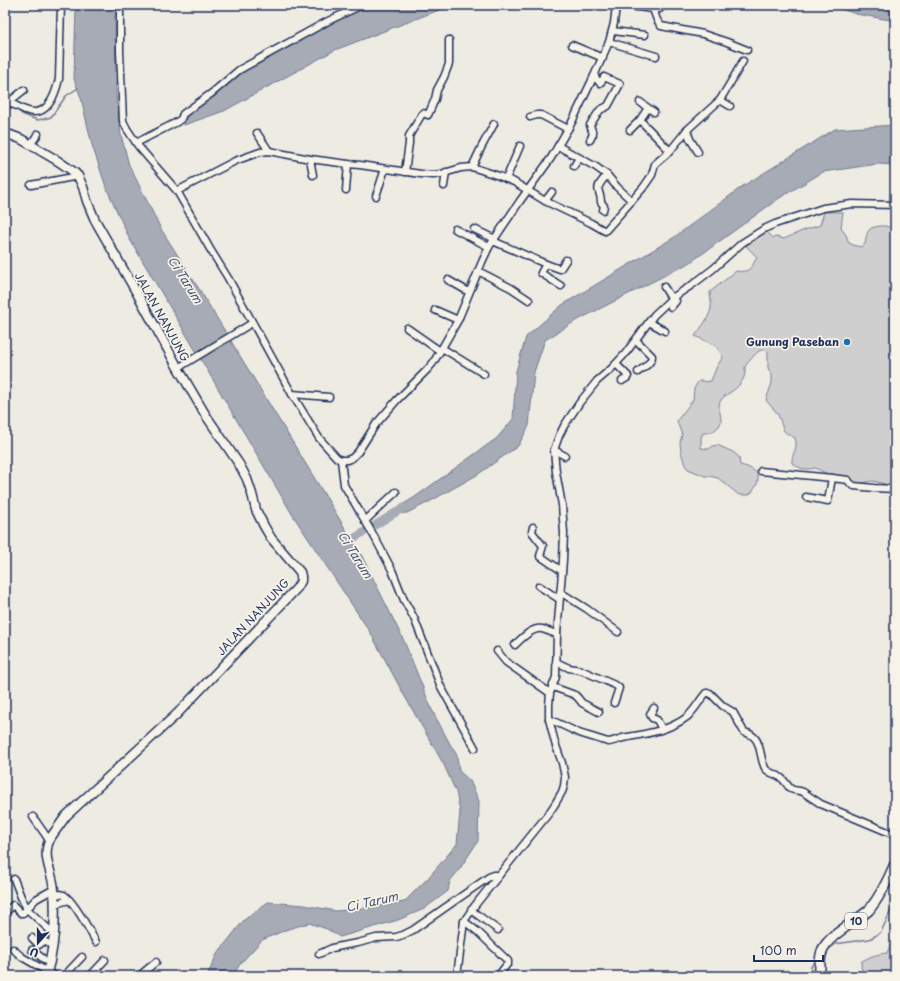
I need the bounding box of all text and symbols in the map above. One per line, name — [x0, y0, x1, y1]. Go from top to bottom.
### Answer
water label: Ci Tarum — [164, 252, 208, 308]
street label: JALAN NANJUNG — [131, 269, 194, 365]
place label: Gunung Paseban — [746, 333, 839, 350]
marker: Gunung Paseban — [842, 337, 852, 347]
water label: Ci Tarum — [334, 527, 378, 583]
street label: JALAN NANJUNG — [212, 574, 293, 659]
water label: Ci Tarum — [344, 886, 401, 916]
road number: 10 — [845, 913, 867, 929]
north arrow — [18, 923, 58, 963]
scale bar — [754, 937, 823, 963]
text: 100 m — [760, 941, 797, 959]
text: U — [27, 943, 41, 962]

